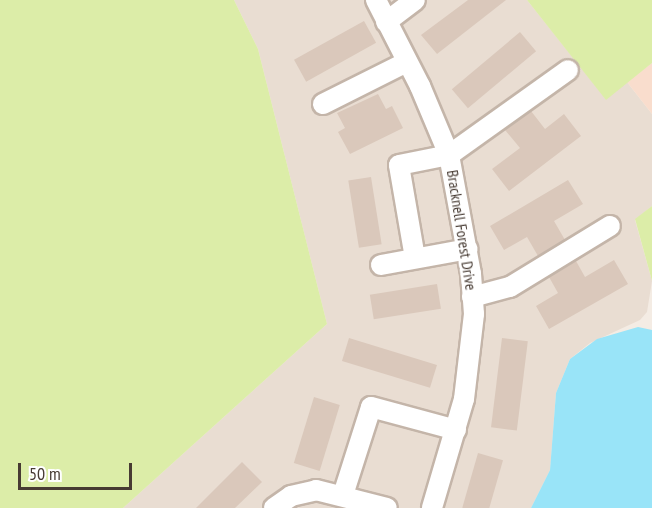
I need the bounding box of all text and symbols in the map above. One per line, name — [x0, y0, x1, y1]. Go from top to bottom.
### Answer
street label: Bracknell Forest Drive — [443, 169, 481, 291]
scale bar — [21, 451, 135, 489]
text: 50 m — [29, 462, 61, 485]

